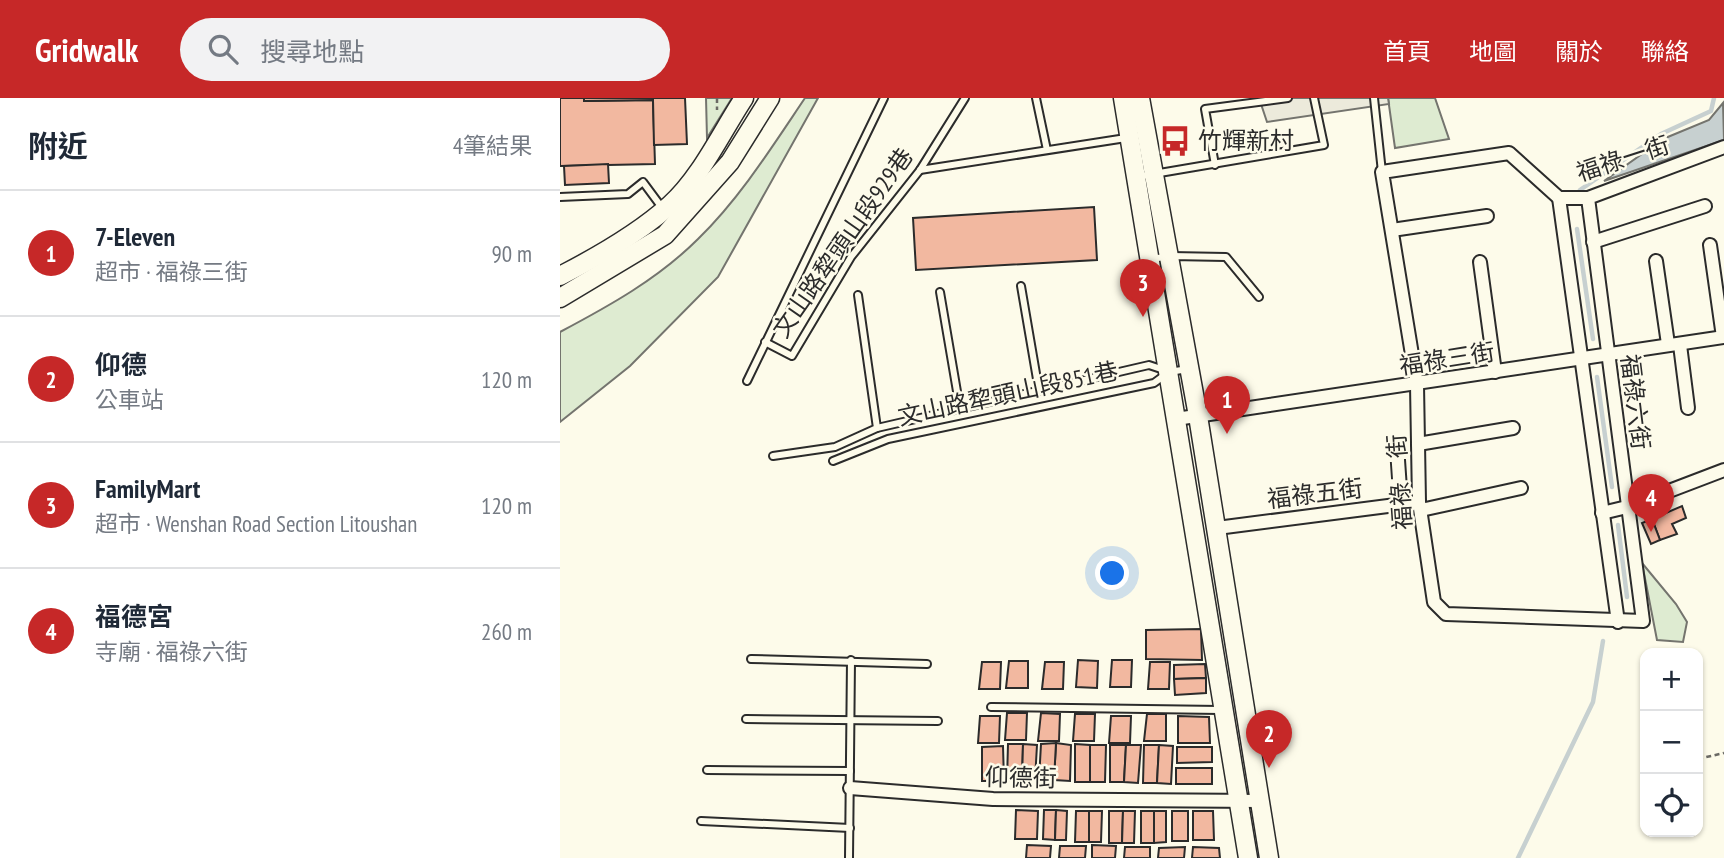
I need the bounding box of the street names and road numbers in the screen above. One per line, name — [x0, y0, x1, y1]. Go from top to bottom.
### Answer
street label: 福祿一街 — [1572, 129, 1673, 188]
street label: 文山路犂頭山段929巷 — [766, 142, 920, 344]
street label: 福祿三街 — [1397, 336, 1497, 381]
street label: 福祿六街 — [1614, 352, 1657, 451]
street label: 文山路犂頭山段851巷 — [895, 355, 1121, 432]
street label: 福祿二街 — [1381, 433, 1418, 531]
street label: 福祿五街 — [1265, 472, 1364, 515]
street label: 仰德街 — [985, 761, 1057, 794]

